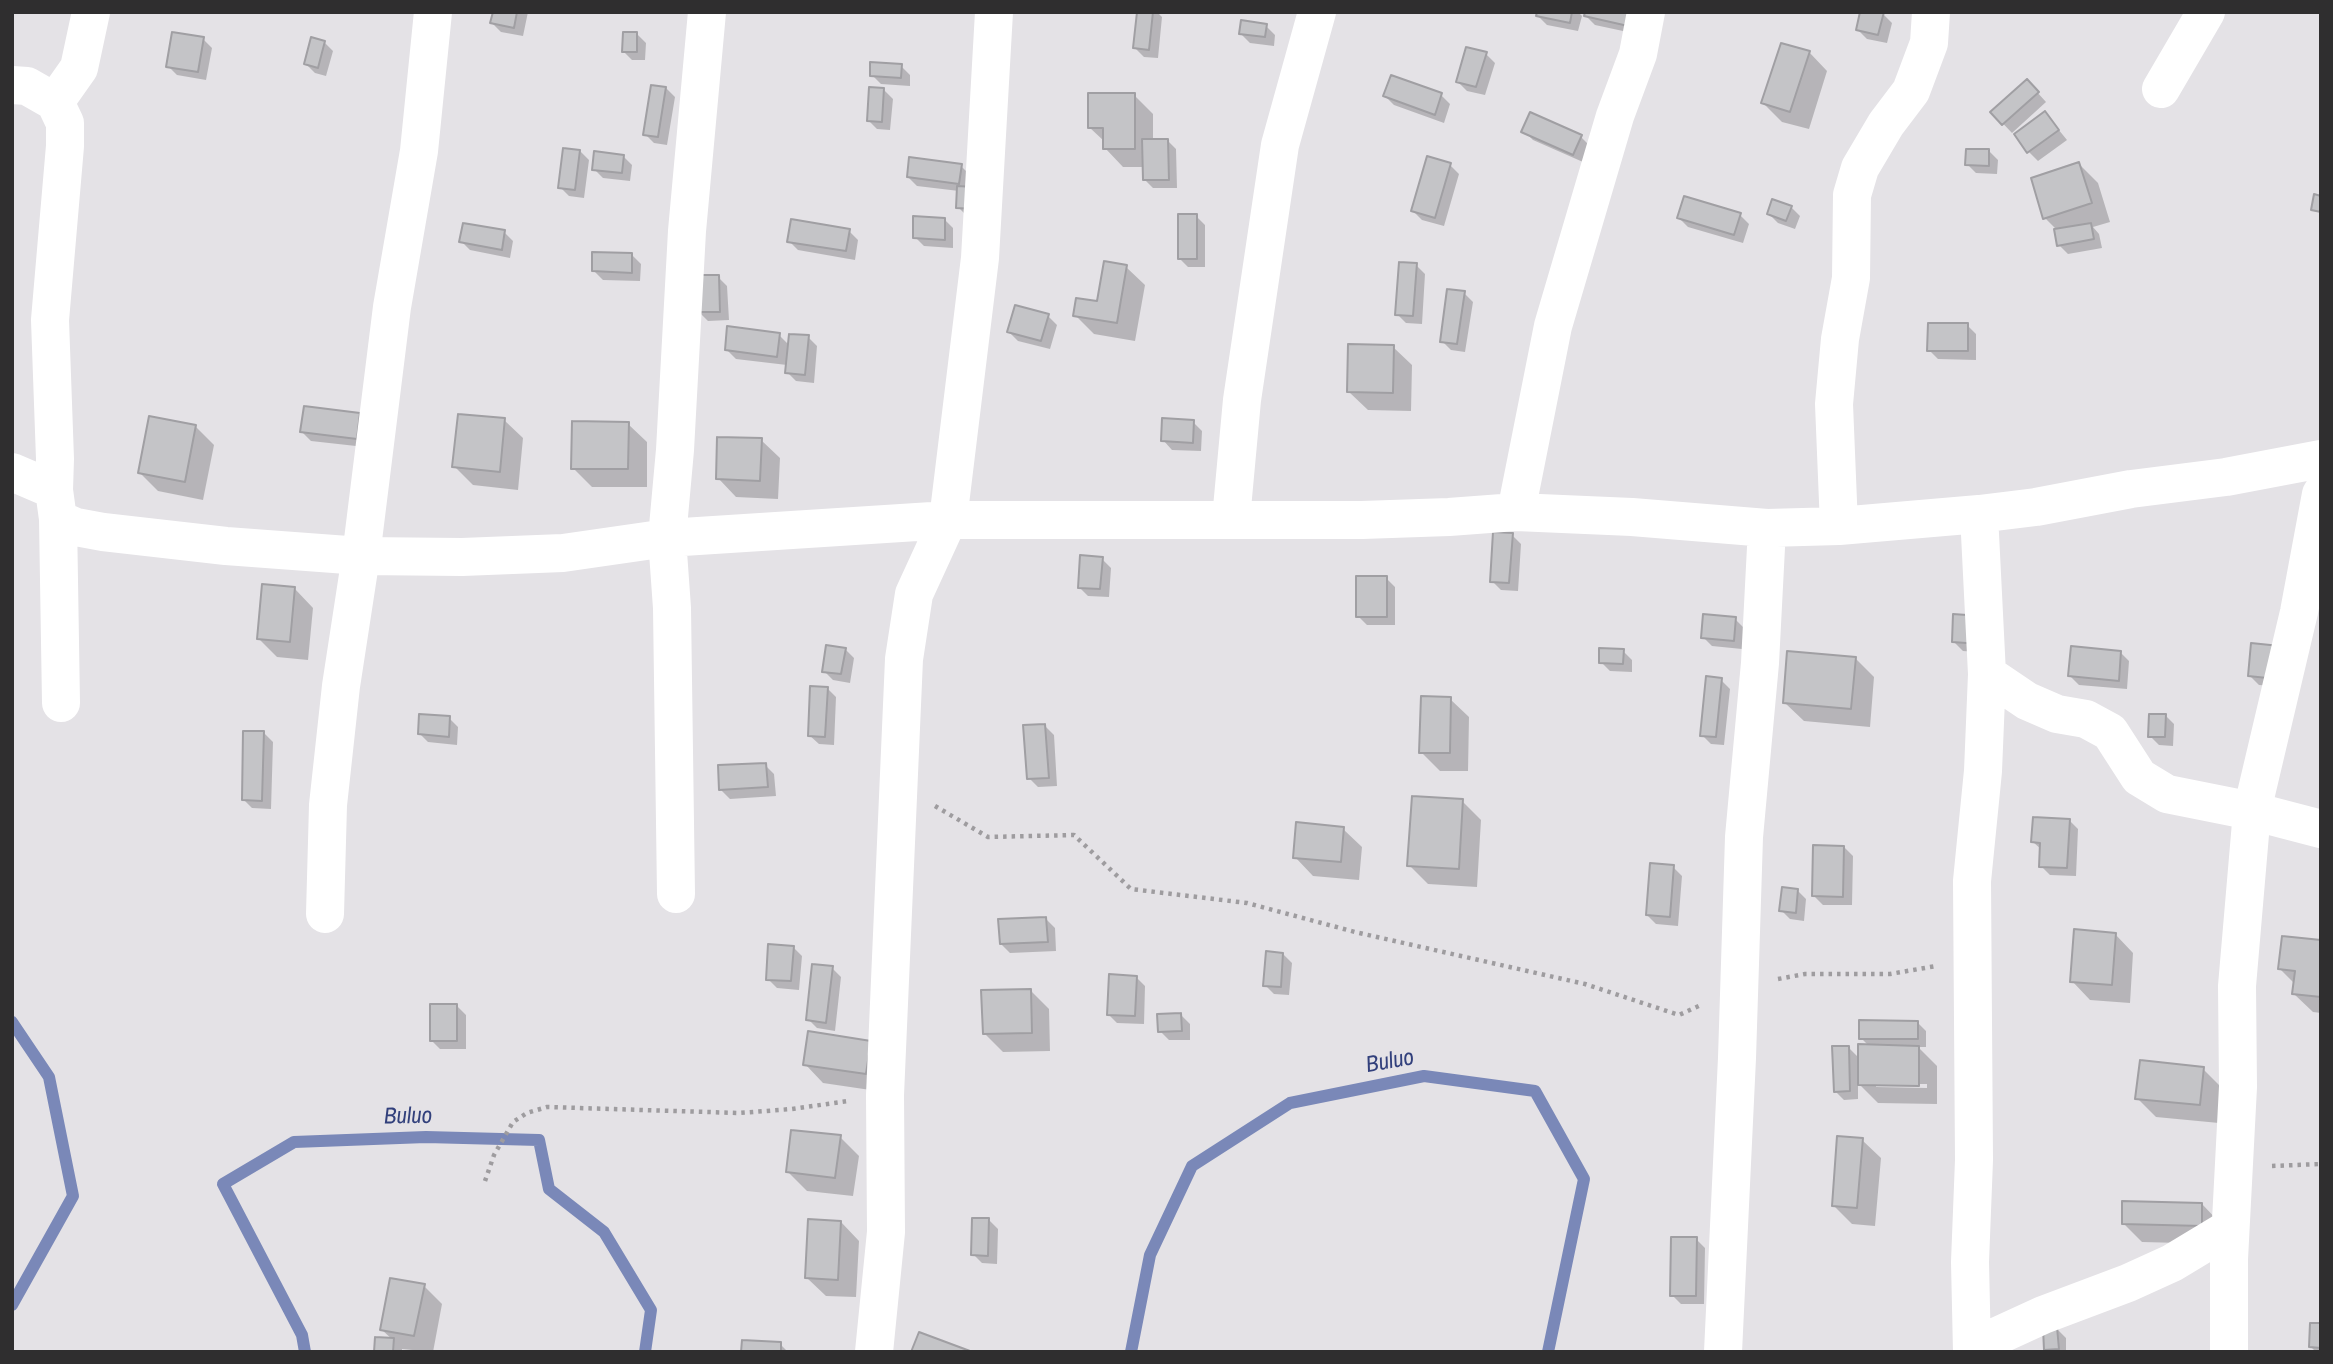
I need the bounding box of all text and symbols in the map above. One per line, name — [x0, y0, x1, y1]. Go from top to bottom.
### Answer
water label: Buluo — [1364, 1044, 1416, 1080]
water label: Buluo — [384, 1103, 432, 1131]

